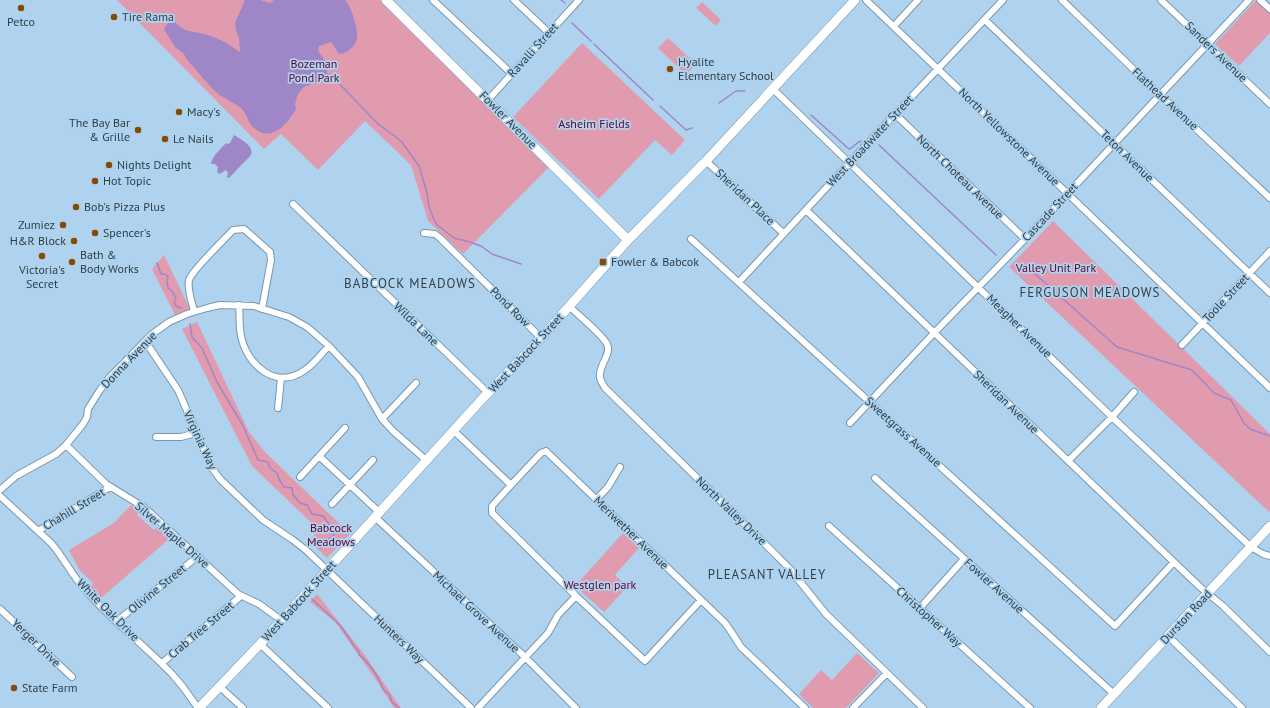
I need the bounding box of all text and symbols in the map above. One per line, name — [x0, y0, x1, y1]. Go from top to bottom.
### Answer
marker: Petco — [16, 3, 26, 13]
place label: Tire Rama — [122, 9, 174, 24]
marker: Tire Rama — [109, 12, 119, 22]
place label: Petco — [7, 14, 35, 29]
street label: Sanders Avenue — [1182, 18, 1251, 85]
street label: Ravalli Street — [504, 19, 561, 80]
place label: Hyalite Elementary School — [678, 54, 774, 83]
park label: Bozeman Pond Park — [288, 56, 340, 85]
marker: Hyalite Elementary School — [665, 64, 675, 74]
street label: Flathead Avenue — [1129, 64, 1202, 133]
street label: North Yellowstone Avenue — [956, 84, 1063, 189]
street label: Fowler Avenue — [476, 88, 540, 152]
street label: West Broadwater Street — [823, 91, 916, 190]
place label: Macy's — [187, 104, 220, 119]
marker: Macy's — [174, 107, 184, 117]
place label: The Bay Bar & Grille — [69, 115, 130, 144]
park label: Asheim Fields — [558, 116, 630, 131]
marker: The Bay Bar & Grille — [133, 125, 143, 135]
street label: Teton Avenue — [1098, 126, 1157, 185]
place label: Le Nails — [173, 131, 214, 146]
street label: North Choteau Avenue — [914, 131, 1007, 222]
marker: Le Nails — [160, 134, 170, 144]
place label: Nights Delight — [117, 157, 191, 172]
marker: Nights Delight — [104, 160, 114, 170]
street label: Sheridan Place — [712, 165, 778, 228]
place label: Hot Topic — [103, 173, 152, 188]
marker: Hot Topic — [90, 176, 100, 186]
street label: Cascade Street — [1018, 179, 1081, 244]
place label: Bob's Pizza Plus — [84, 199, 165, 214]
marker: Bob's Pizza Plus — [71, 202, 81, 212]
place label: Zumiez — [18, 217, 55, 232]
marker: Zumiez — [58, 220, 68, 230]
place label: Spencer's — [103, 225, 151, 240]
marker: Spencer's — [90, 228, 100, 238]
place label: H&R Block — [10, 233, 66, 248]
marker: H&R Block — [69, 236, 79, 246]
place label: Bath & Body Works — [80, 247, 139, 276]
marker: Victoria's Secret — [37, 251, 47, 261]
place label: Fowler & Babcok — [611, 254, 699, 269]
marker: Bath & Body Works — [67, 257, 77, 267]
marker: Fowler & Babcok — [598, 257, 608, 267]
park label: Valley Unit Park — [1015, 260, 1096, 275]
place label: Victoria's Secret — [18, 262, 65, 291]
street label: Toole Street — [1199, 270, 1252, 325]
district label: BABCOCK MEADOWS — [344, 275, 476, 292]
street label: Pond Row — [487, 283, 534, 330]
district label: FERGUSON MEADOWS — [1020, 284, 1160, 301]
street label: Meagher Avenue — [984, 291, 1055, 361]
street label: Wilda Lane — [391, 298, 442, 349]
street label: West Babcock Street — [485, 310, 566, 396]
street label: Donna Avenue — [98, 328, 160, 391]
street label: Sheridan Avenue — [970, 367, 1042, 437]
street label: Sweetgrass Avenue — [862, 393, 945, 470]
street label: Virginia Way — [180, 407, 221, 472]
street label: North Valley Drive — [693, 473, 770, 548]
street label: Chahill Street — [40, 484, 108, 533]
street label: Meriwether Avenue — [591, 493, 672, 572]
street label: Silver Maple Drive — [132, 498, 213, 571]
park label: Babcock Meadows — [307, 520, 355, 549]
street label: Fowler Avenue — [961, 555, 1027, 616]
street label: West Babcock Street — [258, 557, 339, 644]
street label: Olivine Street — [125, 561, 189, 617]
district label: PLEASANT VALLEY — [708, 566, 826, 583]
street label: Michael Grove Avenue — [430, 568, 523, 656]
street label: White Oak Drive — [74, 575, 143, 644]
park label: Westglen park — [564, 577, 637, 592]
street label: Christopher Way — [893, 583, 966, 650]
street label: Durston Road — [1157, 586, 1215, 647]
street label: Crab Tree Street — [165, 598, 237, 662]
street label: Hunters Way — [371, 611, 428, 667]
street label: Yerger Drive — [9, 616, 64, 670]
place label: State Farm — [22, 680, 78, 695]
marker: State Farm — [9, 683, 19, 693]

